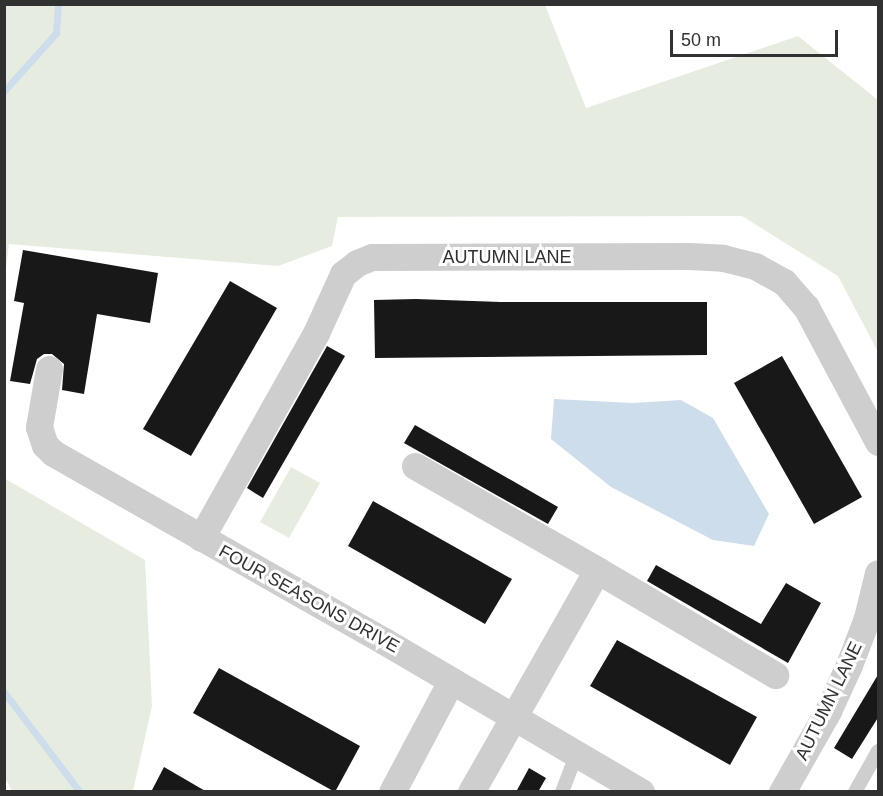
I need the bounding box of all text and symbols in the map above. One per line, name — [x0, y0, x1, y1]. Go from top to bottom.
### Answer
scale bar — [673, 18, 841, 56]
text: 50 m — [681, 30, 721, 50]
street label: AUTUMN LANE — [442, 246, 572, 268]
street label: FOUR SEASONS DRIVE — [215, 540, 403, 658]
street label: AUTUMN LANE — [791, 638, 867, 764]

